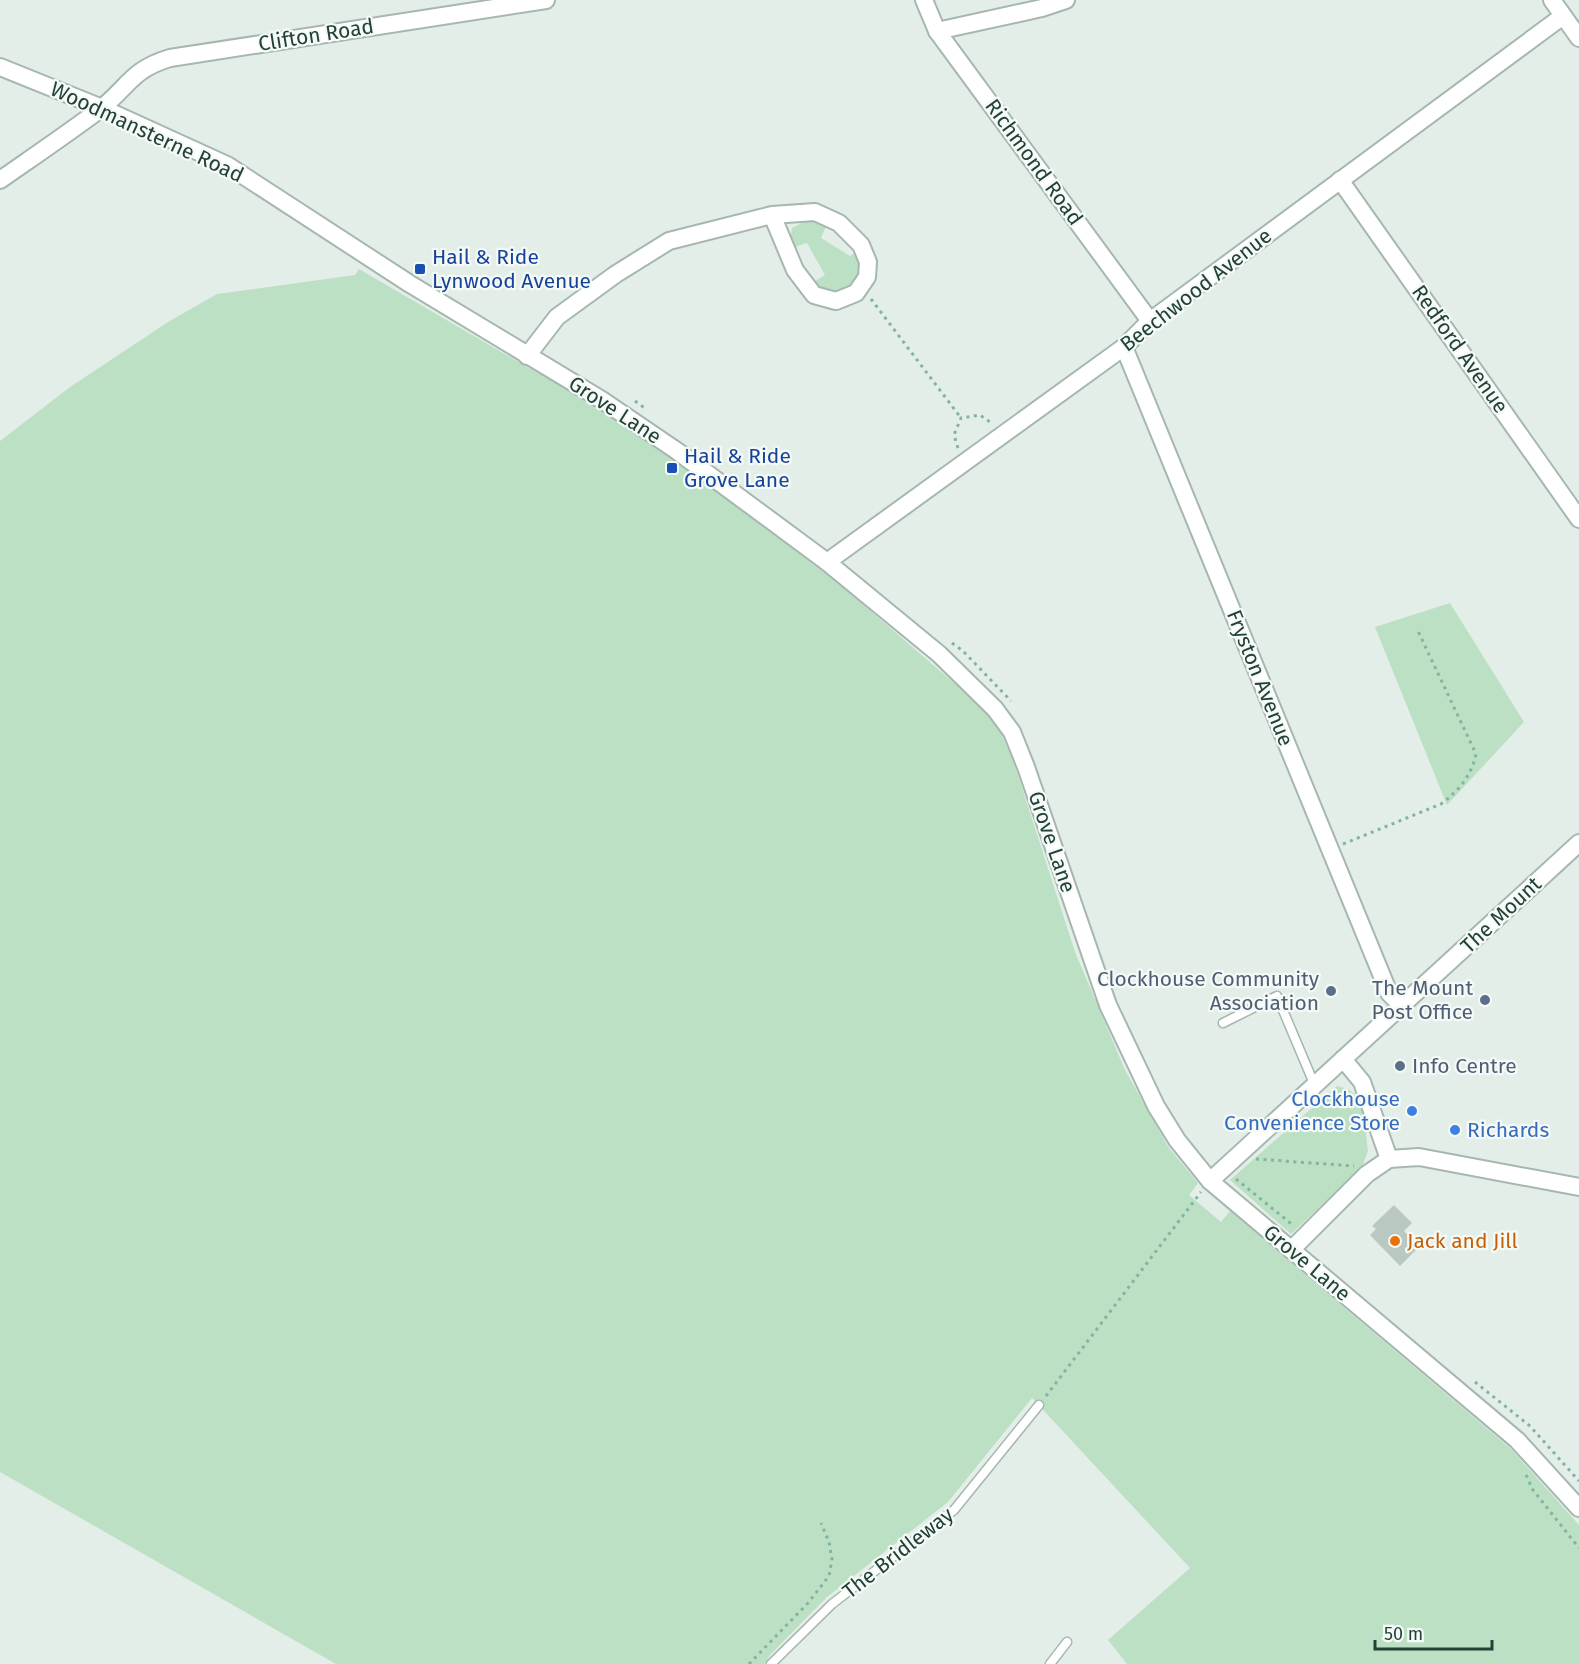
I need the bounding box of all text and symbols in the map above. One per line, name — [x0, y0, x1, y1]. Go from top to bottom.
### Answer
street label: Clifton Road — [256, 13, 376, 57]
street label: Woodmansterne Road — [46, 76, 248, 188]
street label: Richmond Road — [979, 94, 1089, 230]
street label: Beechwood Avenue — [1115, 223, 1277, 357]
place label: Hail & Ride Lynwood Avenue — [432, 244, 591, 294]
marker: Hail & Ride Lynwood Avenue — [413, 262, 427, 276]
street label: Redford Avenue — [1406, 280, 1514, 418]
street label: Grove Lane — [564, 370, 666, 450]
place label: Hail & Ride Grove Lane — [684, 443, 791, 493]
marker: Hail & Ride Grove Lane — [665, 461, 679, 475]
street label: Fryston Avenue — [1221, 606, 1299, 750]
street label: Grove Lane — [1023, 788, 1081, 896]
street label: The Mount — [1455, 871, 1547, 959]
place label: Clockhouse Community Association — [1097, 966, 1320, 1016]
place label: The Mount Post Office — [1372, 975, 1473, 1025]
marker: Clockhouse Community Association — [1324, 984, 1338, 998]
marker: The Mount Post Office — [1478, 993, 1492, 1007]
place label: Info Centre — [1412, 1053, 1517, 1079]
marker: Info Centre — [1393, 1059, 1407, 1073]
place label: Clockhouse Convenience Store — [1224, 1086, 1400, 1136]
marker: Clockhouse Convenience Store — [1405, 1104, 1419, 1118]
place label: Richards — [1467, 1117, 1549, 1143]
marker: Richards — [1448, 1123, 1462, 1137]
street label: Grove Lane — [1258, 1219, 1356, 1307]
place label: Jack and Jill — [1407, 1228, 1518, 1254]
marker: Jack and Jill — [1388, 1234, 1402, 1248]
street label: The Bridleway — [837, 1501, 959, 1604]
scale bar — [1375, 1613, 1492, 1651]
text: 50 m — [1384, 1623, 1423, 1645]

